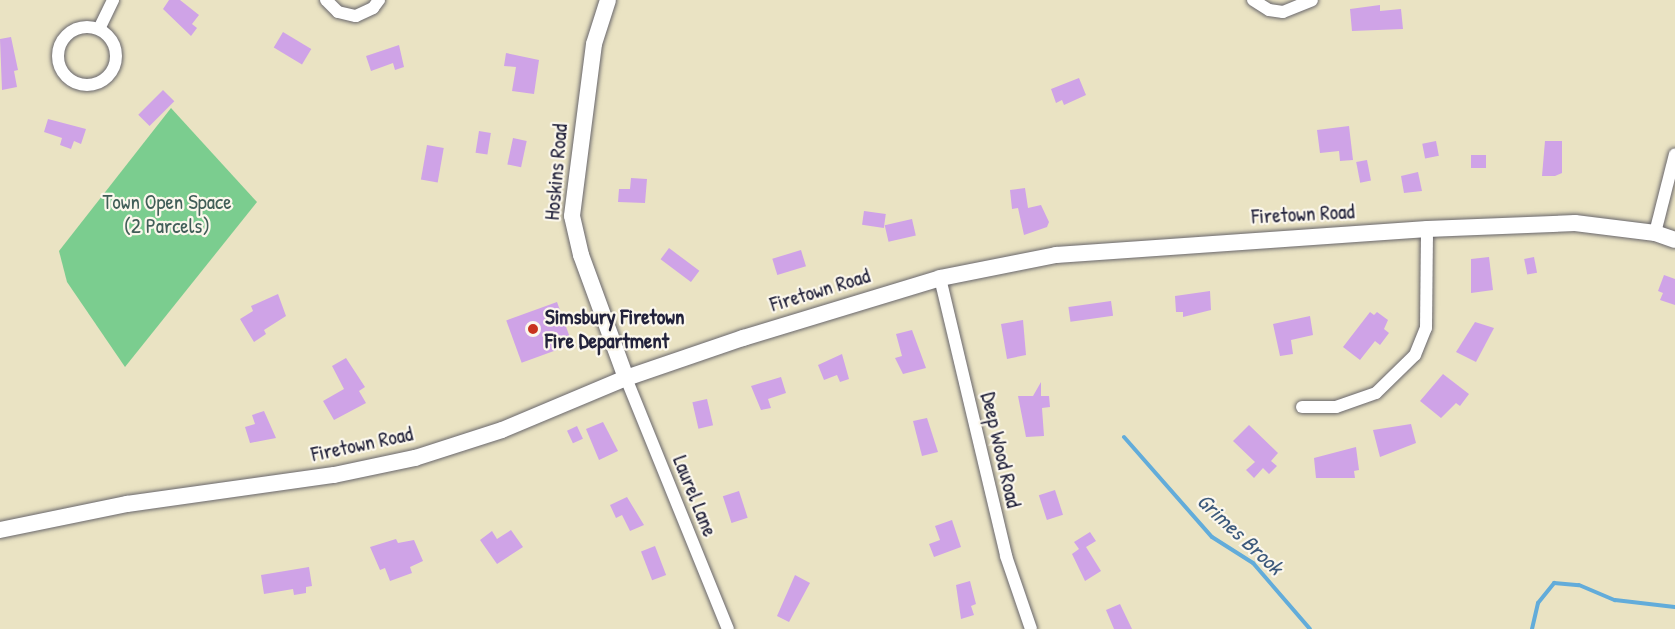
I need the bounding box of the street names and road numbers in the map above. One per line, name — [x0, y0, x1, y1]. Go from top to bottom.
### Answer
street label: Hoskins Road — [539, 123, 573, 221]
street label: Firetown Road — [1251, 199, 1355, 229]
street label: Firetown Road — [767, 263, 873, 317]
street label: Deep Wood Road — [975, 390, 1027, 510]
street label: Firetown Road — [309, 421, 415, 467]
street label: Laurel Lane — [667, 452, 723, 540]

